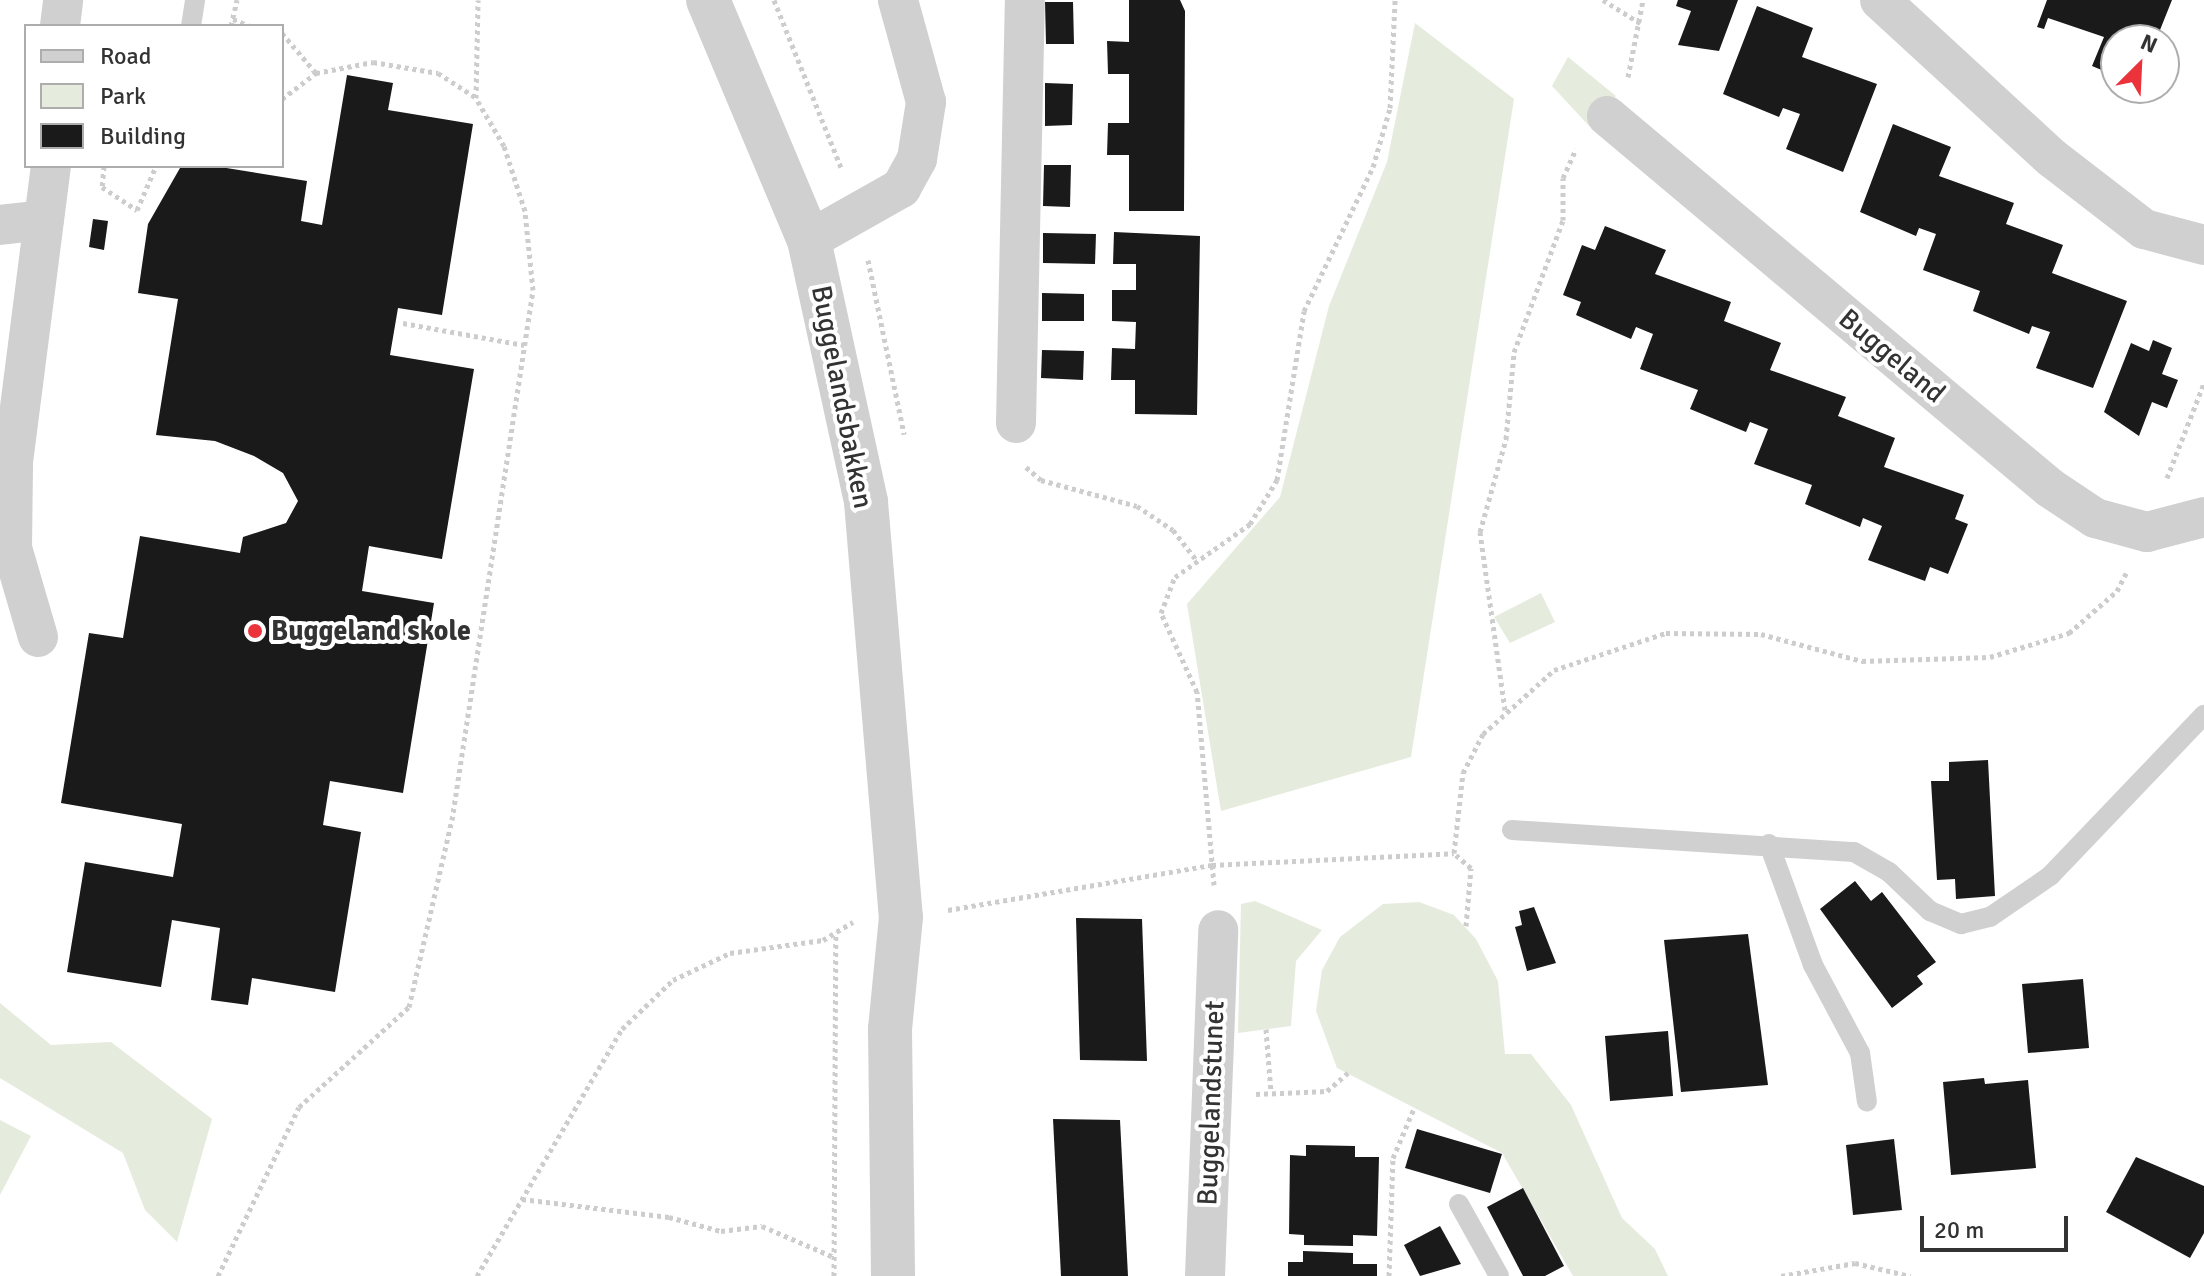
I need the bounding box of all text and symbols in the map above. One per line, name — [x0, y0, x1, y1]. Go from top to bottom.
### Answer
legend — [24, 24, 284, 168]
north arrow — [2100, 24, 2180, 104]
text: N — [2137, 28, 2162, 59]
text: Road — [100, 41, 151, 71]
text: Park — [100, 81, 146, 111]
text: Building — [100, 121, 186, 151]
street label: Buggelandsbakken — [804, 283, 880, 511]
street label: Buggeland — [1832, 302, 1952, 410]
place label: Buggeland skole — [271, 614, 471, 648]
marker: Buggeland skole — [246, 622, 264, 640]
street label: Buggelandstunet — [1191, 1000, 1231, 1206]
scale bar — [1924, 1200, 2072, 1250]
text: 20 m — [1934, 1215, 1984, 1245]

